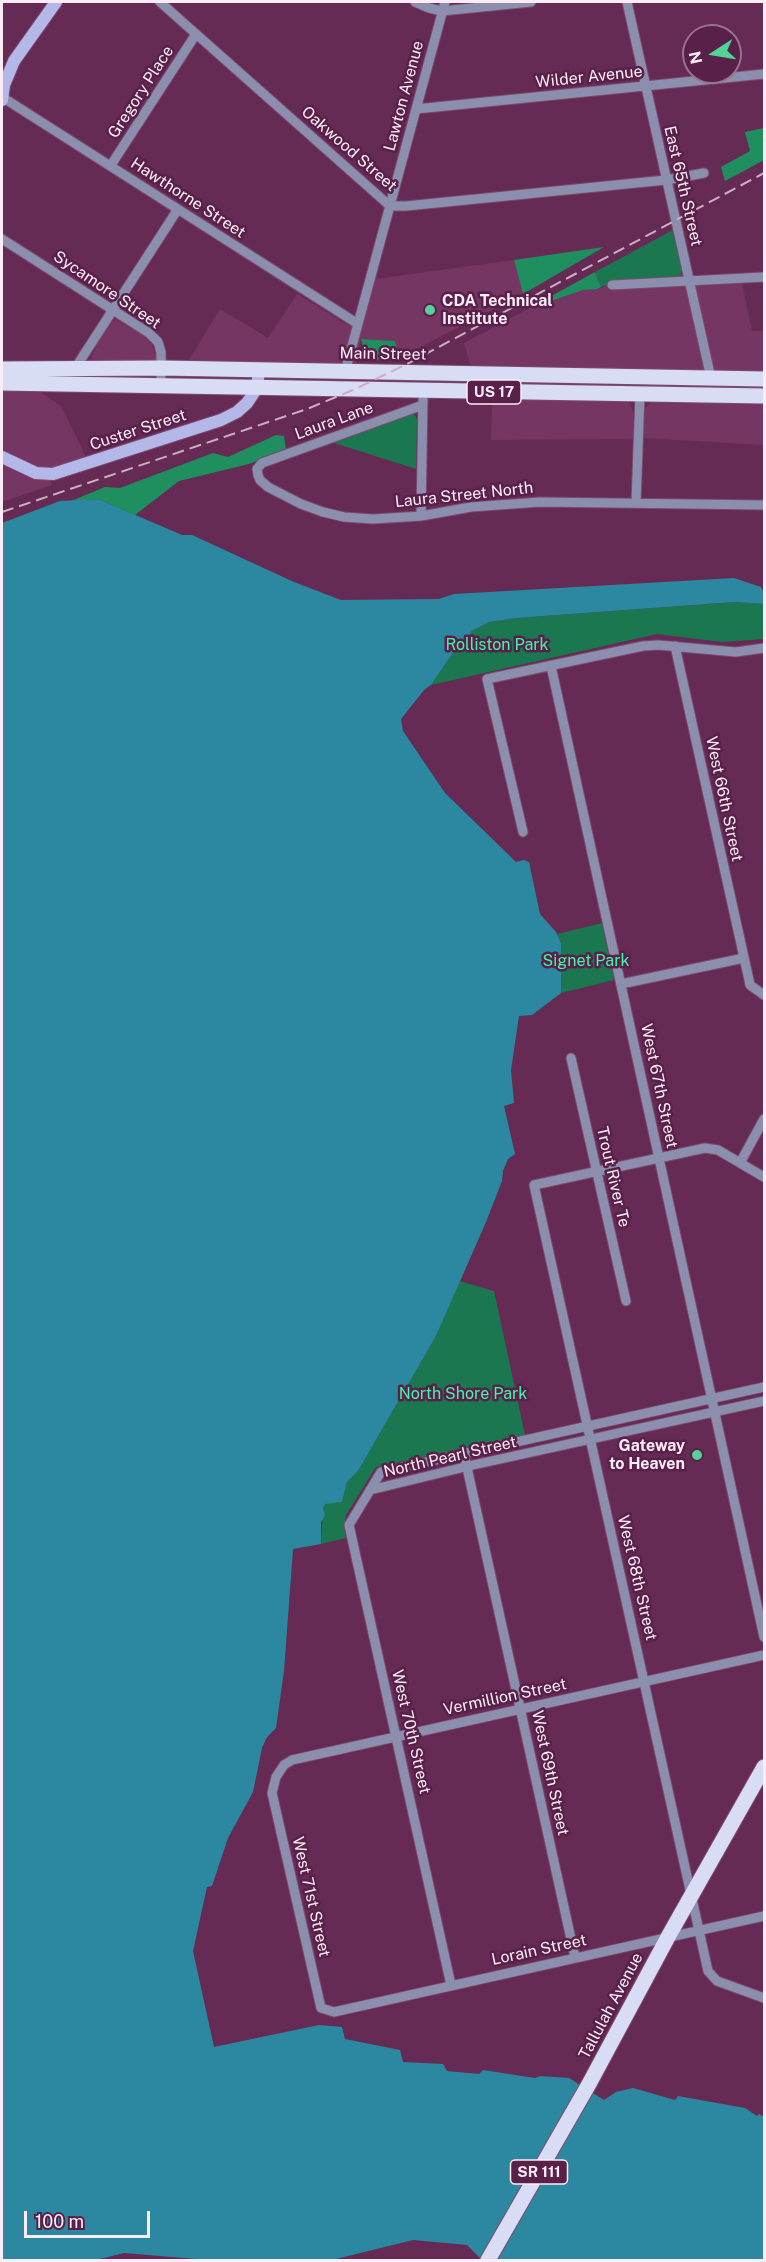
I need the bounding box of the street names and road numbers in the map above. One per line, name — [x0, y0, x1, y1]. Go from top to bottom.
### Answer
street label: Lawton Avenue — [380, 39, 428, 153]
street label: Gregory Place — [104, 42, 178, 142]
street label: Wilder Avenue — [535, 62, 643, 92]
street label: Oakwood Street — [297, 102, 401, 196]
street label: East 65th Street — [660, 124, 706, 248]
street label: Hawthorne Street — [127, 154, 249, 242]
street label: Sycamore Street — [50, 247, 164, 333]
street label: Main Street — [339, 344, 427, 364]
road number: US 17 — [467, 380, 521, 404]
street label: Laura Lane — [292, 398, 376, 444]
street label: Custer Street — [87, 405, 189, 455]
street label: Laura Street North — [394, 478, 534, 512]
street label: West 66th Street — [701, 735, 747, 863]
street label: West 67th Street — [636, 1022, 682, 1150]
street label: Trout River Te — [592, 1125, 634, 1229]
street label: North Pearl Street — [382, 1432, 518, 1482]
street label: West 68th Street — [613, 1514, 661, 1642]
street label: West 70th Street — [387, 1668, 435, 1796]
street label: Vermillion Street — [442, 1675, 568, 1719]
street label: West 69th Street — [527, 1709, 573, 1837]
street label: West 71st Street — [288, 1835, 334, 1959]
street label: Lorain Street — [490, 1931, 588, 1969]
street label: Tallulah Avenue — [575, 1950, 647, 2062]
road number: SR 111 — [510, 2160, 568, 2184]

